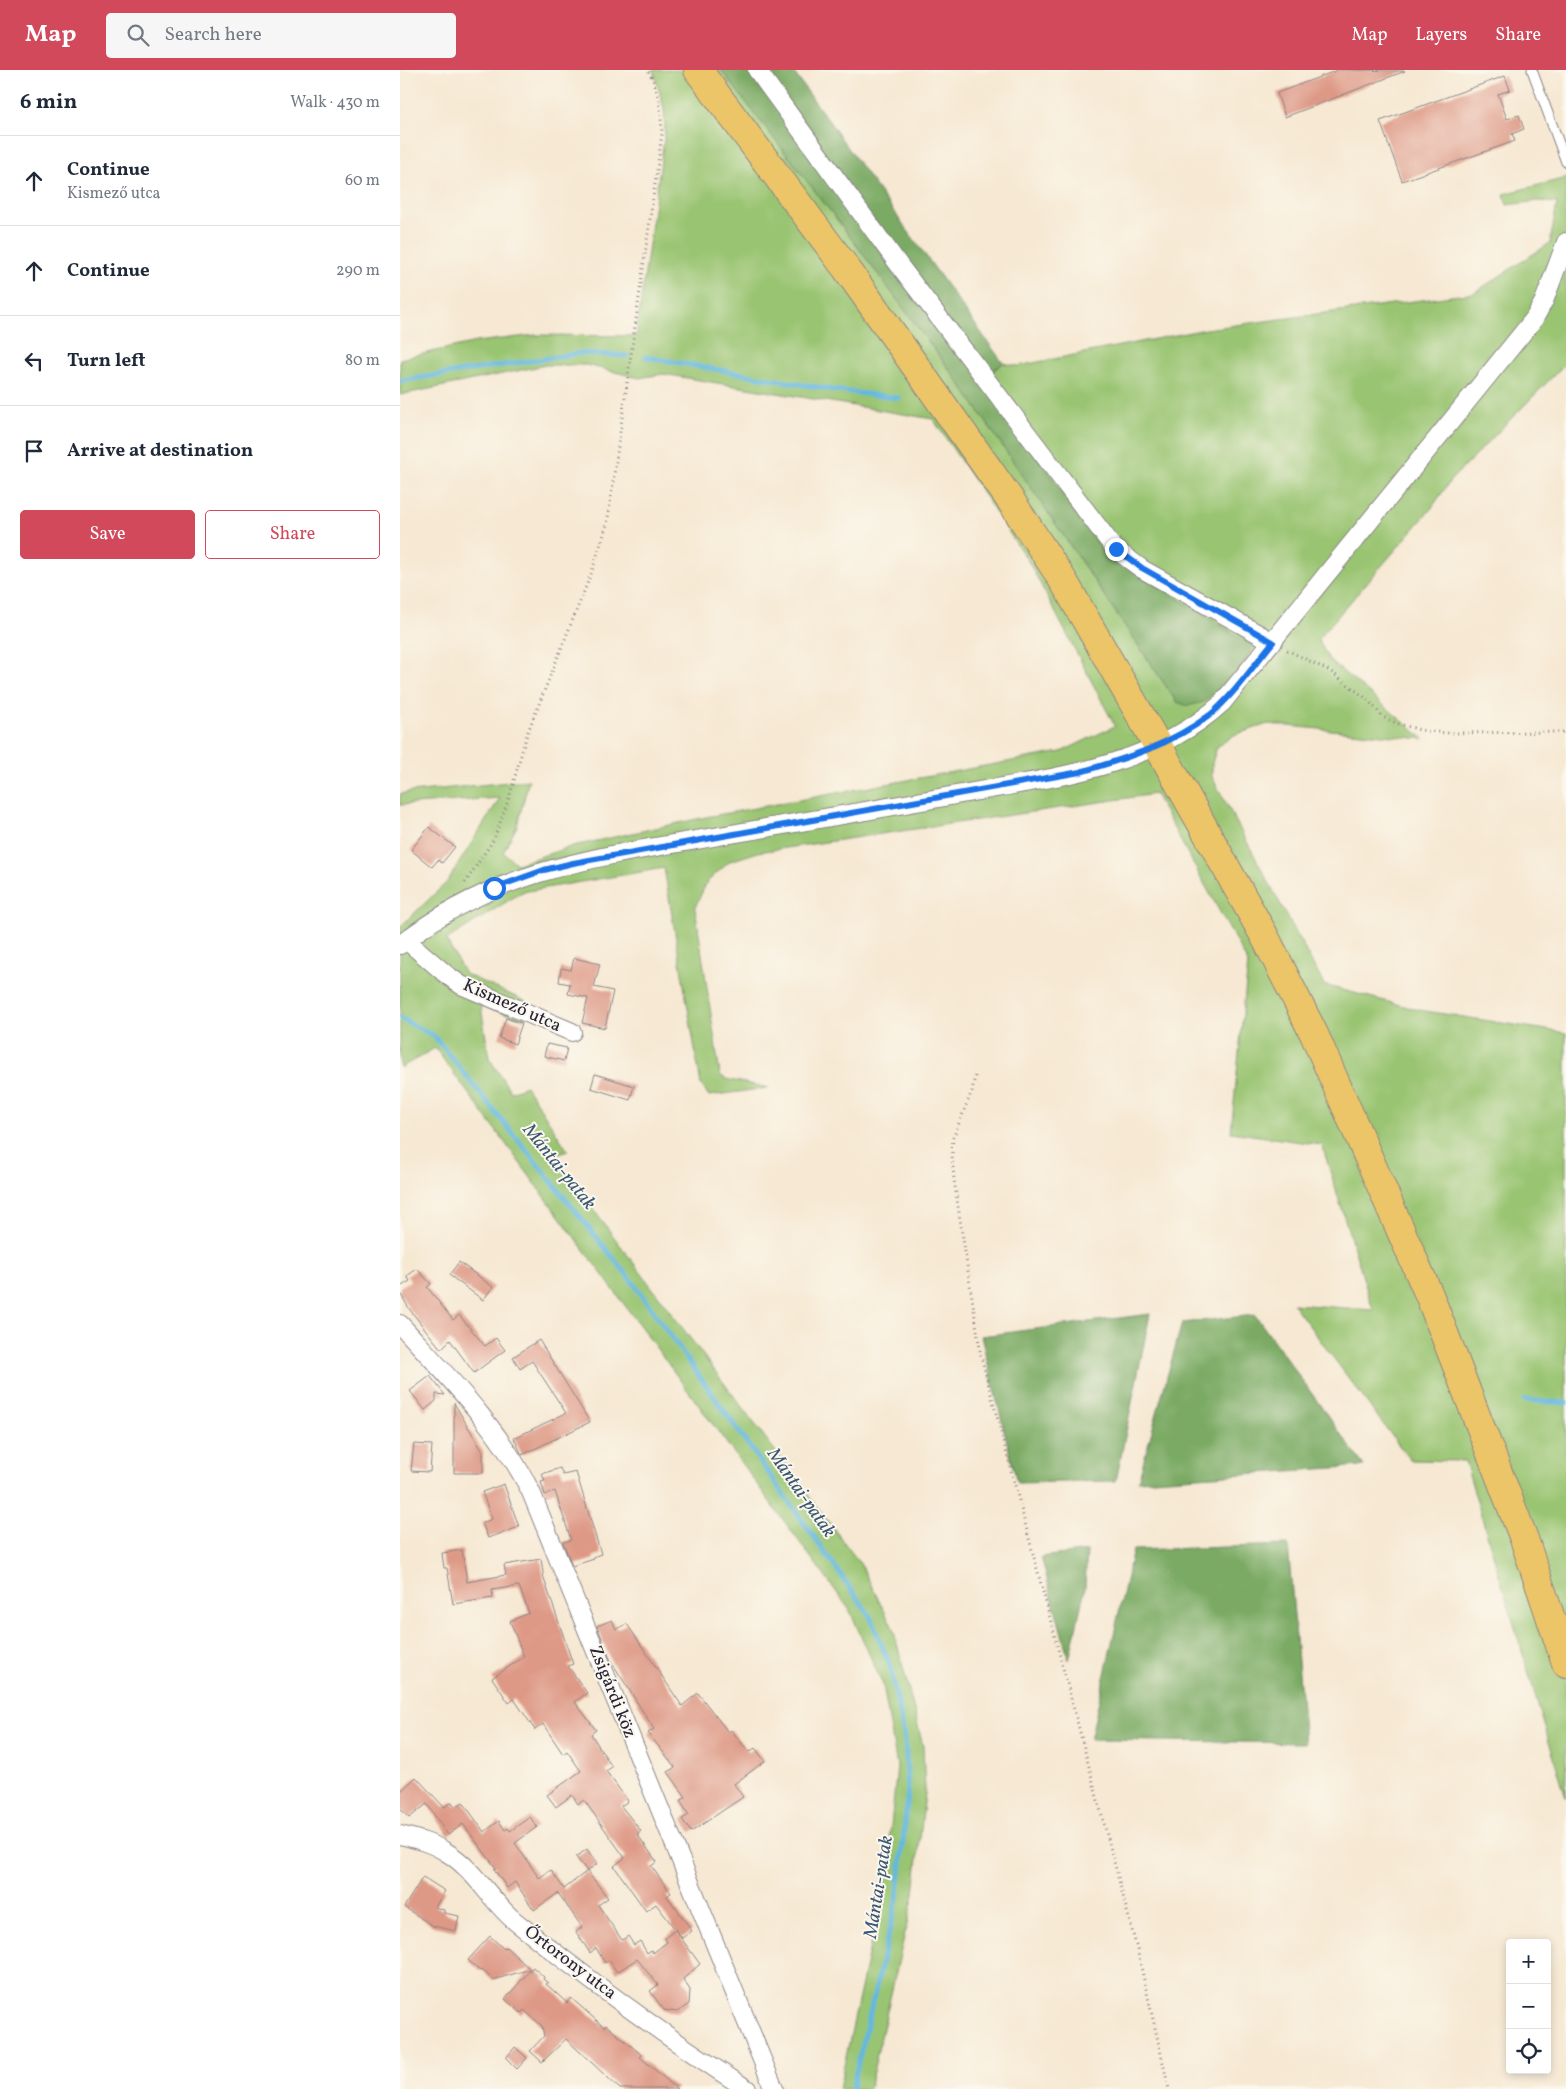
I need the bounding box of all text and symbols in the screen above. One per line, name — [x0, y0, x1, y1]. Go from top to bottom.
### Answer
search box — [106, 13, 456, 58]
text: Map — [25, 18, 76, 52]
icon: search — [124, 21, 152, 49]
text: Search here — [164, 22, 262, 48]
text: Map — [1351, 23, 1387, 48]
text: Layers — [1415, 23, 1467, 48]
text: Share — [1495, 23, 1541, 48]
text: 6 min — [20, 88, 77, 117]
text: Walk · 430 m — [290, 92, 380, 114]
text: Continue — [67, 157, 150, 183]
icon: ahead — [20, 167, 48, 195]
text: 60 m — [345, 170, 380, 192]
text: Kismező utca — [67, 183, 161, 205]
icon: ahead — [20, 257, 48, 285]
text: Continue — [67, 258, 150, 284]
text: 290 m — [336, 260, 380, 282]
icon: left — [20, 347, 48, 375]
text: Turn left — [67, 348, 146, 374]
text: 80 m — [345, 350, 380, 372]
icon: arrive — [20, 437, 48, 465]
text: Arrive at destination — [67, 438, 253, 464]
button: Save — [20, 510, 195, 559]
button: Share — [205, 510, 380, 559]
route end — [1105, 538, 1128, 561]
route start — [483, 877, 506, 900]
street label: Kismező utca — [459, 973, 565, 1039]
water label: Mántai-patak — [516, 1118, 602, 1216]
water label: Mántai-patak — [760, 1442, 842, 1543]
street label: Zsigárdi köz — [582, 1642, 642, 1742]
water label: Mántai-patak — [858, 1833, 900, 1941]
street label: Őrtorony utca — [519, 1920, 621, 2006]
map controls — [1506, 1939, 1551, 2074]
button: + — [1506, 1939, 1551, 1984]
button: − — [1506, 1984, 1551, 2029]
button: locate — [1506, 2029, 1551, 2074]

